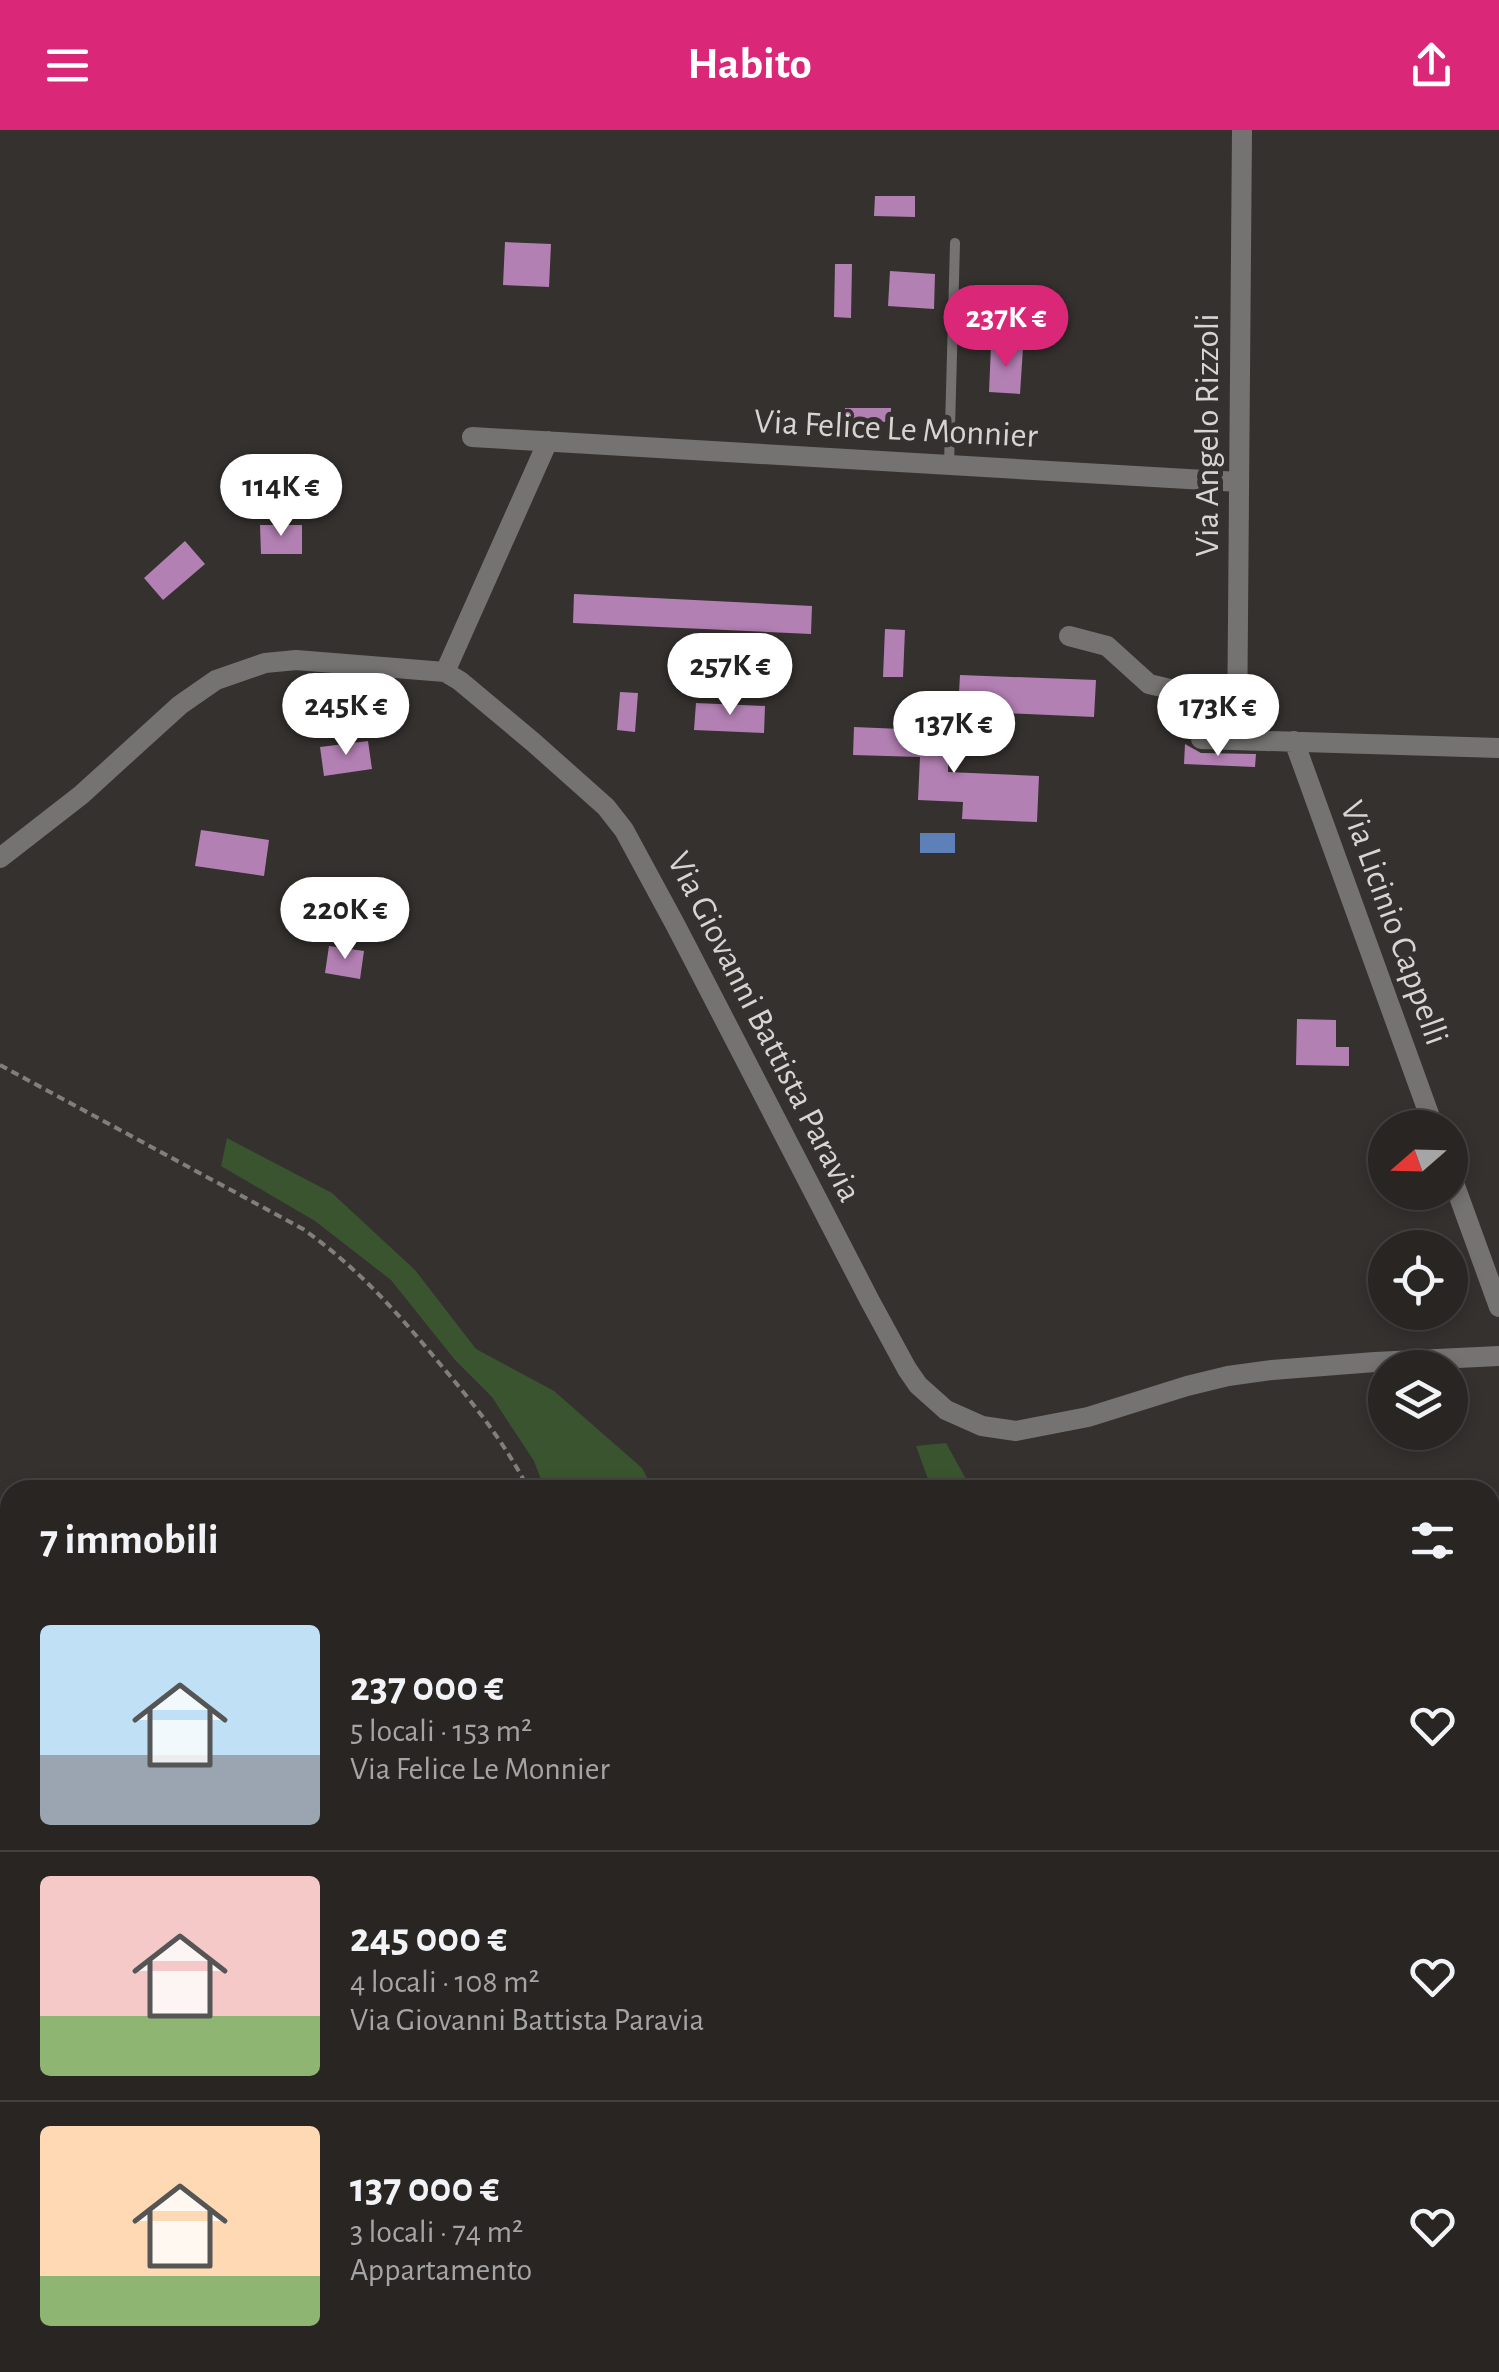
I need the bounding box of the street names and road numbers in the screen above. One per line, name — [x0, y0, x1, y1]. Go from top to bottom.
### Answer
street label: Via Angelo Rizzoli — [1190, 313, 1225, 557]
street label: Via Felice Le Monnier — [753, 404, 1039, 454]
street label: Via Licinio Cappelli — [1334, 796, 1454, 1050]
street label: Via Giovanni Battista Paravia — [660, 846, 868, 1208]

